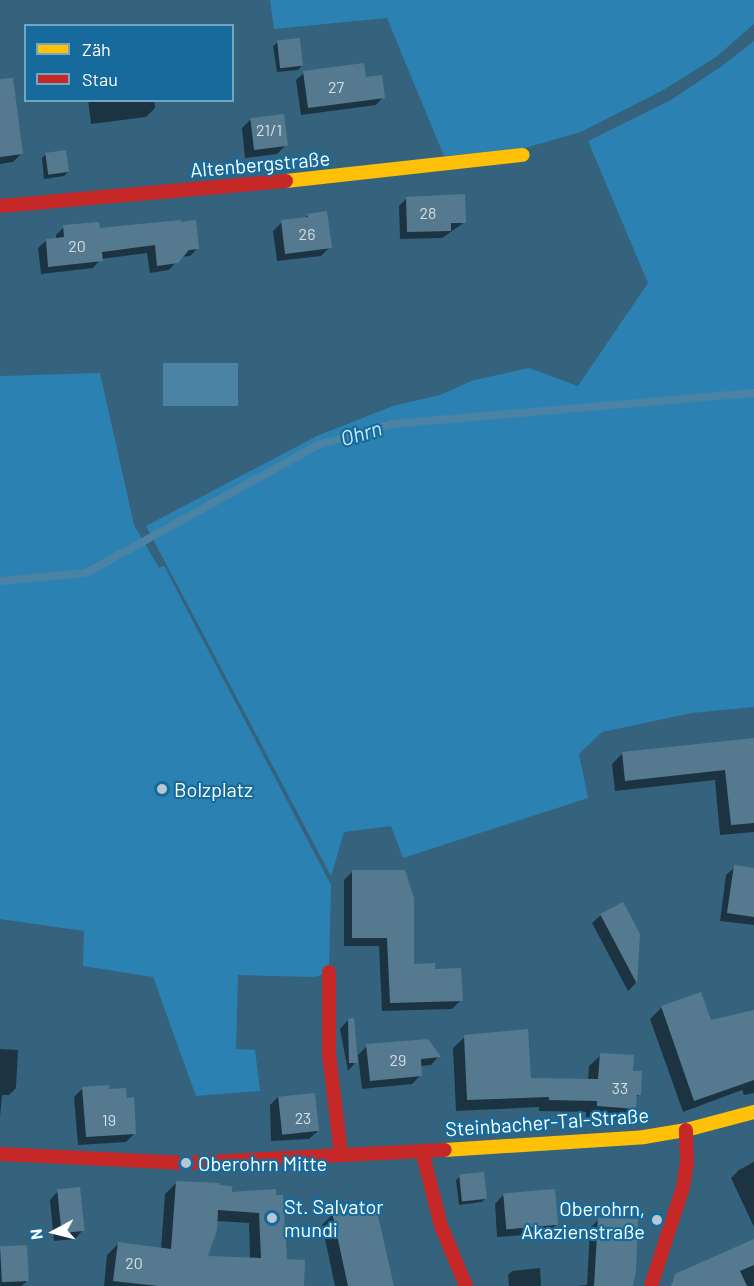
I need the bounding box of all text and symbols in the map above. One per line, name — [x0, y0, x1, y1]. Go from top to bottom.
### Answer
legend — [24, 24, 234, 102]
text: Zäh — [82, 38, 111, 60]
text: Stau — [82, 68, 118, 90]
house number: 27 — [328, 77, 344, 97]
house number: 21/1 — [256, 120, 282, 140]
street label: Altenbergstraße — [189, 146, 331, 182]
house number: 28 — [420, 203, 436, 223]
house number: 26 — [299, 224, 315, 244]
house number: 20 — [68, 236, 86, 256]
water label: Ohrn — [337, 415, 385, 451]
place label: Bolzplatz — [174, 777, 253, 801]
marker: Bolzplatz — [155, 782, 169, 796]
house number: 29 — [390, 1050, 406, 1070]
house number: 33 — [612, 1078, 628, 1098]
street label: Steinbacher-Tal-Straße — [444, 1103, 650, 1141]
house number: 23 — [295, 1108, 311, 1128]
house number: 19 — [102, 1110, 116, 1130]
place label: Oberohrn Mitte — [198, 1151, 327, 1175]
marker: Oberohrn Mitte — [179, 1156, 193, 1170]
place label: St. Salvator mundi — [284, 1194, 384, 1241]
place label: Oberohrn, Akazienstraße — [521, 1196, 645, 1243]
north arrow — [24, 1202, 84, 1262]
marker: St. Salvator mundi — [265, 1211, 279, 1225]
marker: Oberohrn, Akazienstraße — [650, 1213, 664, 1227]
text: N — [26, 1228, 46, 1241]
house number: 20 — [125, 1253, 143, 1273]

